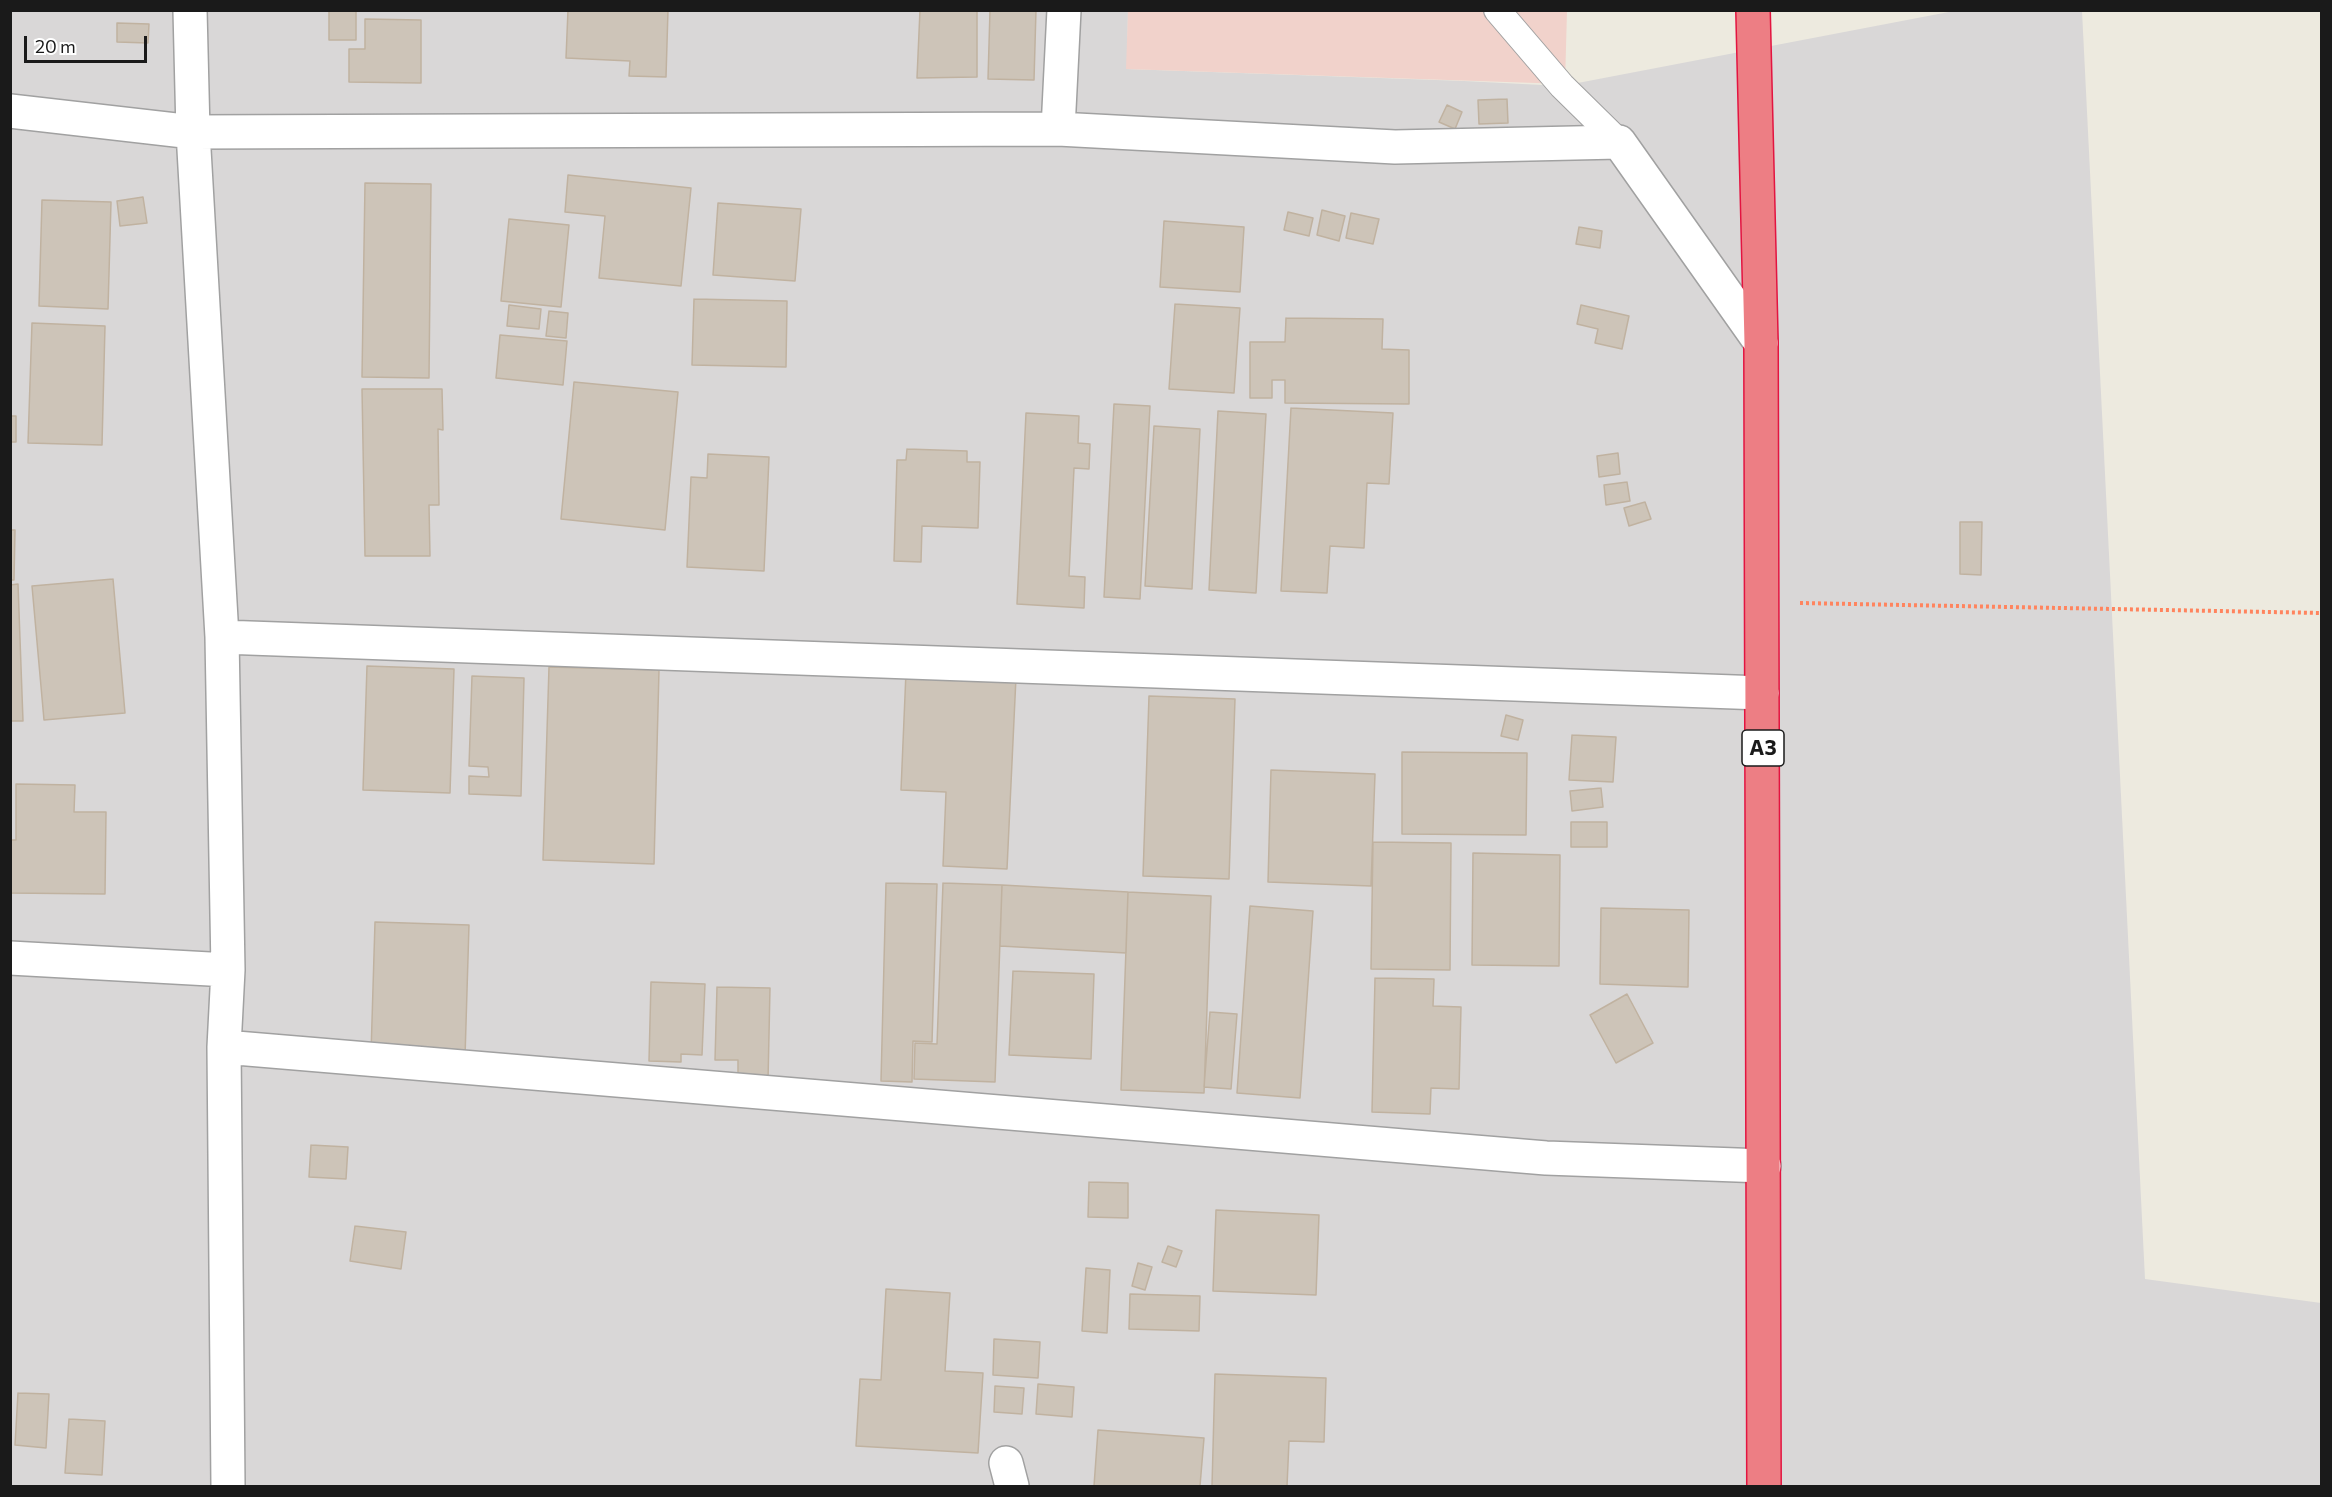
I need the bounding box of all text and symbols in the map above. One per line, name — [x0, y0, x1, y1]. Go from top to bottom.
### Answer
scale bar — [27, 24, 150, 62]
text: 20 m — [35, 35, 76, 57]
road number: A3 — [1742, 730, 1784, 766]

